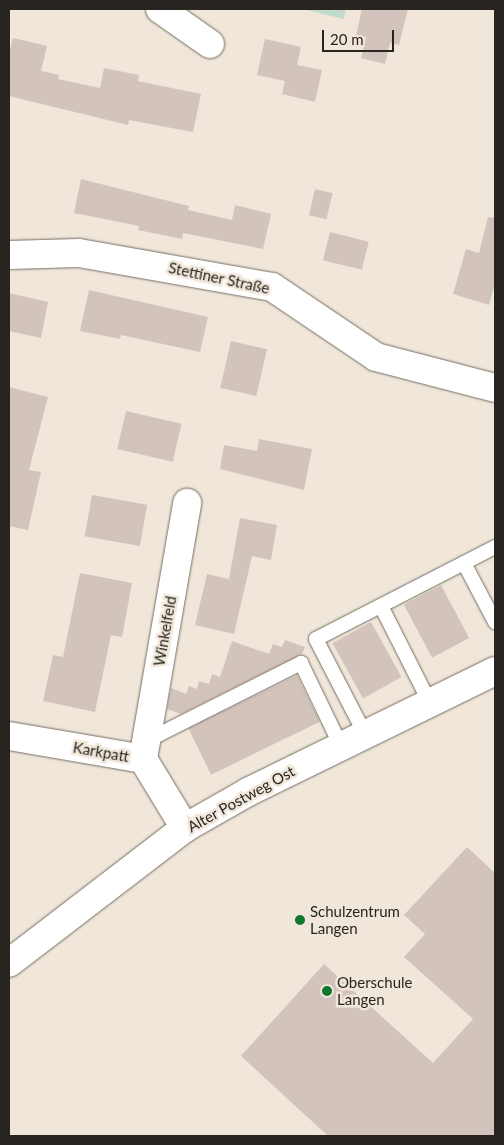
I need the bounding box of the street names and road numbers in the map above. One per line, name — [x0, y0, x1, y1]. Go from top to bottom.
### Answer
street label: Stettiner Straße — [167, 258, 271, 298]
street label: Winkelfeld — [150, 594, 180, 668]
street label: Karkpatt — [72, 738, 130, 766]
street label: Alter Postweg Ost — [184, 762, 298, 836]

